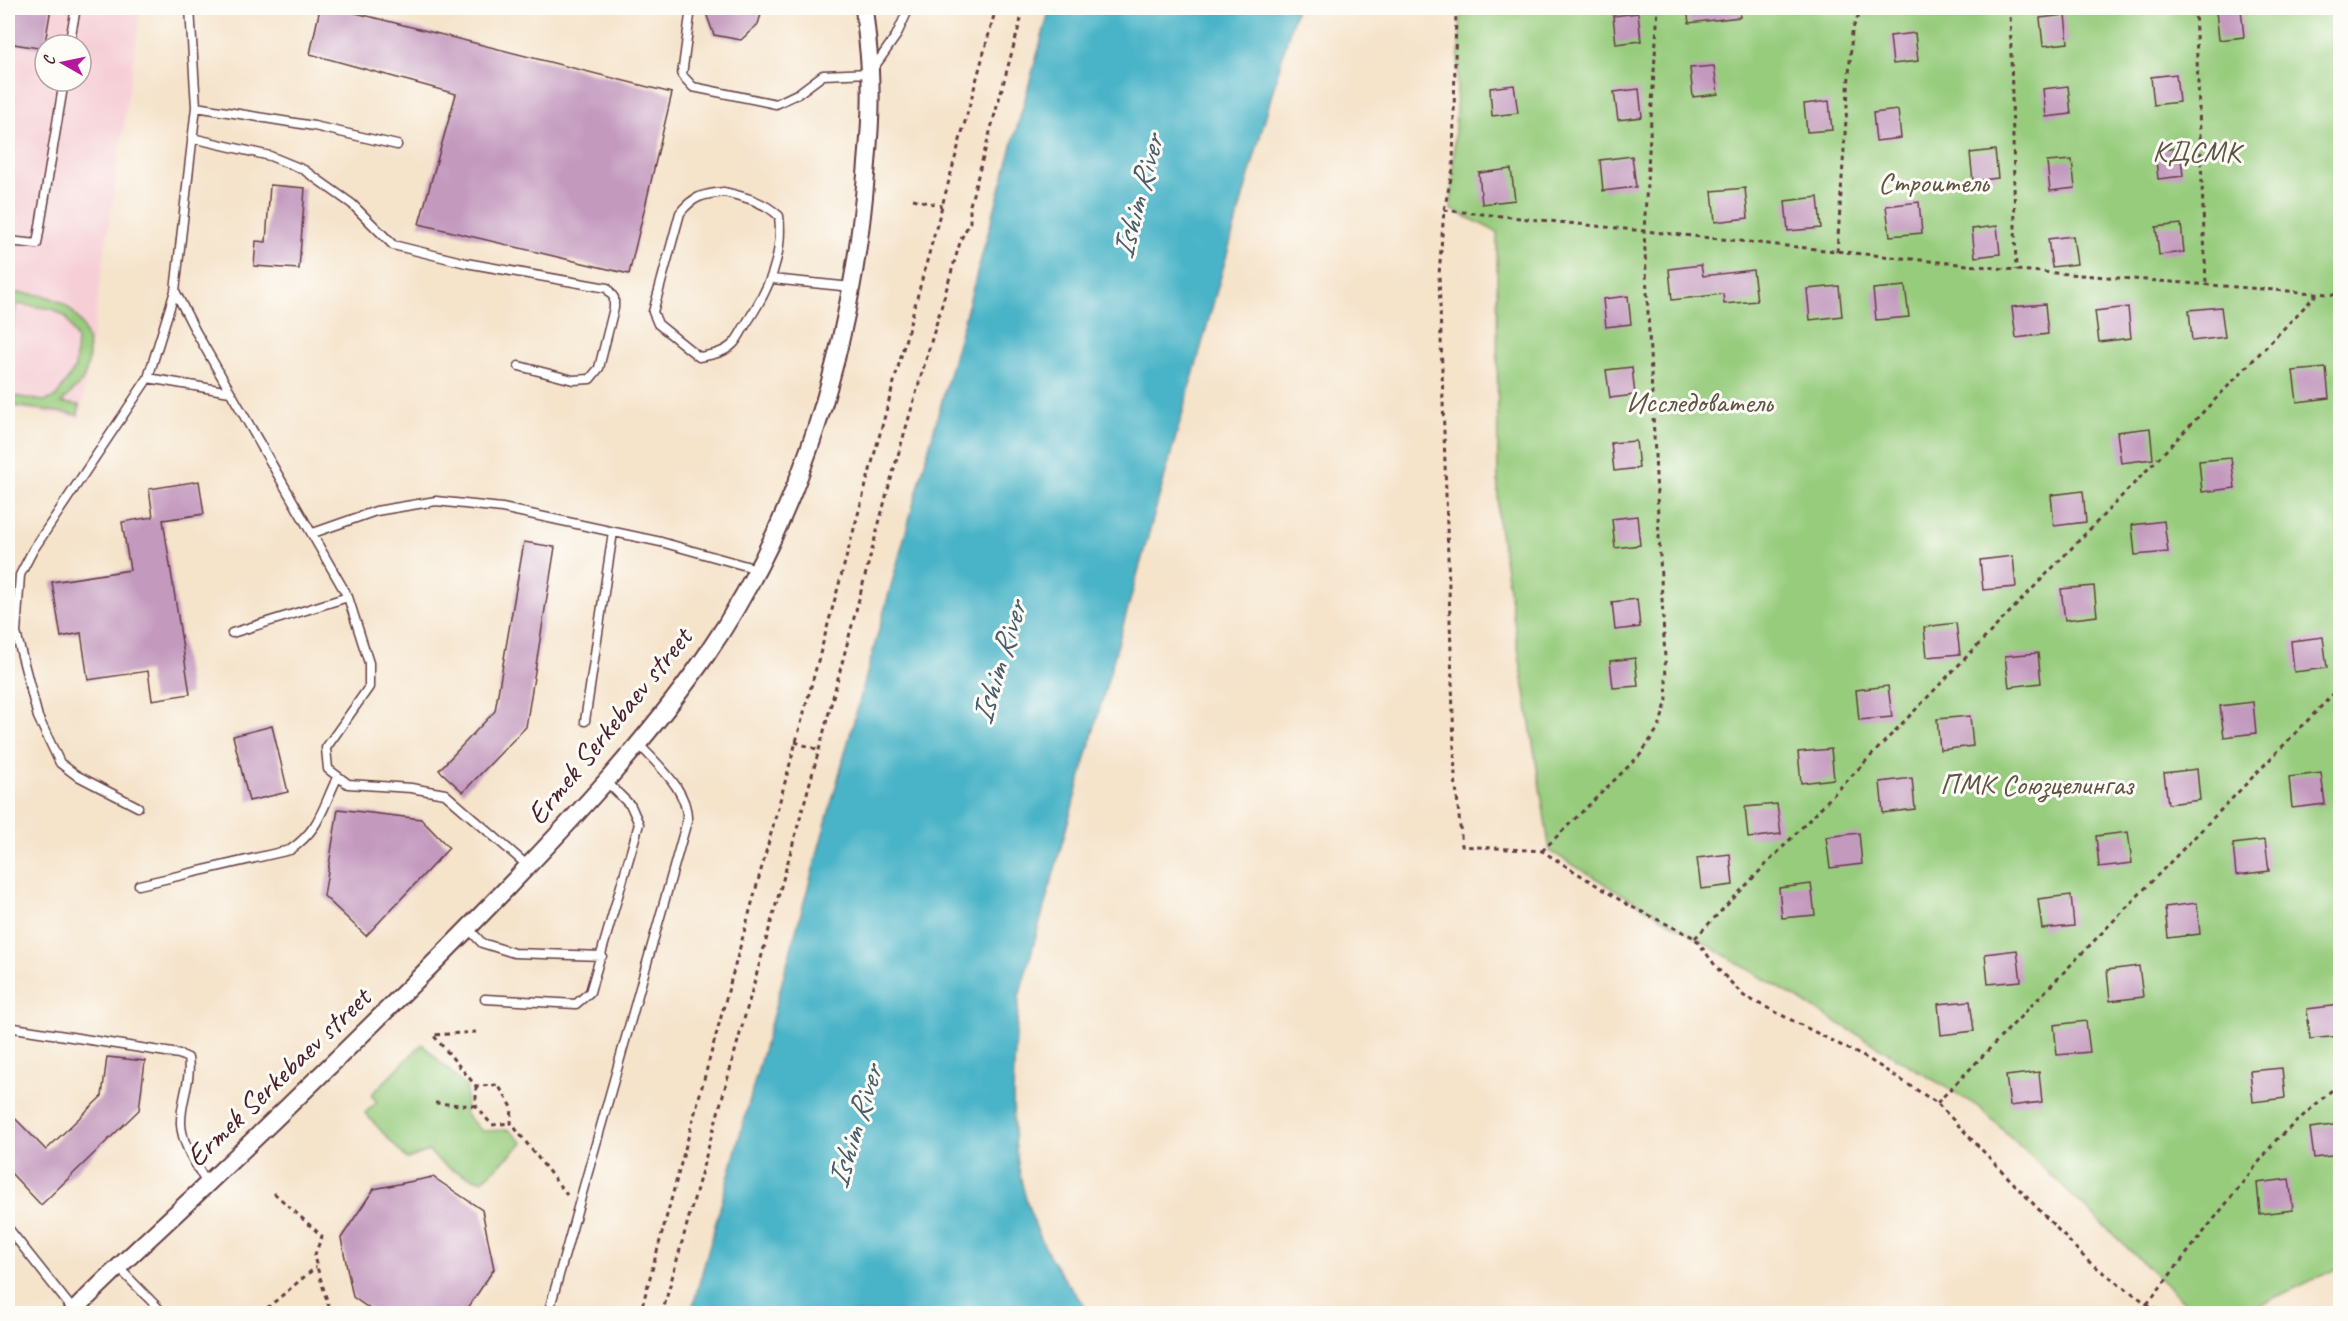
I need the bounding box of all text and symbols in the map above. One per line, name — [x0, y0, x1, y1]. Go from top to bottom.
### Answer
north arrow — [33, 33, 93, 93]
text: С — [39, 53, 60, 66]
water label: Ishim River — [1101, 127, 1175, 263]
park label: КДСМК — [2152, 132, 2245, 170]
park label: Строитель — [1878, 163, 1990, 201]
park label: Исследователь — [1626, 383, 1774, 421]
water label: Ishim River — [961, 593, 1038, 729]
street label: Ermek Serkebaev street — [518, 618, 702, 832]
park label: ПМК Союзцелингаз — [1940, 765, 2135, 803]
street label: Ermek Serkebaev street — [178, 977, 381, 1175]
water label: Ishim River — [817, 1057, 894, 1193]

